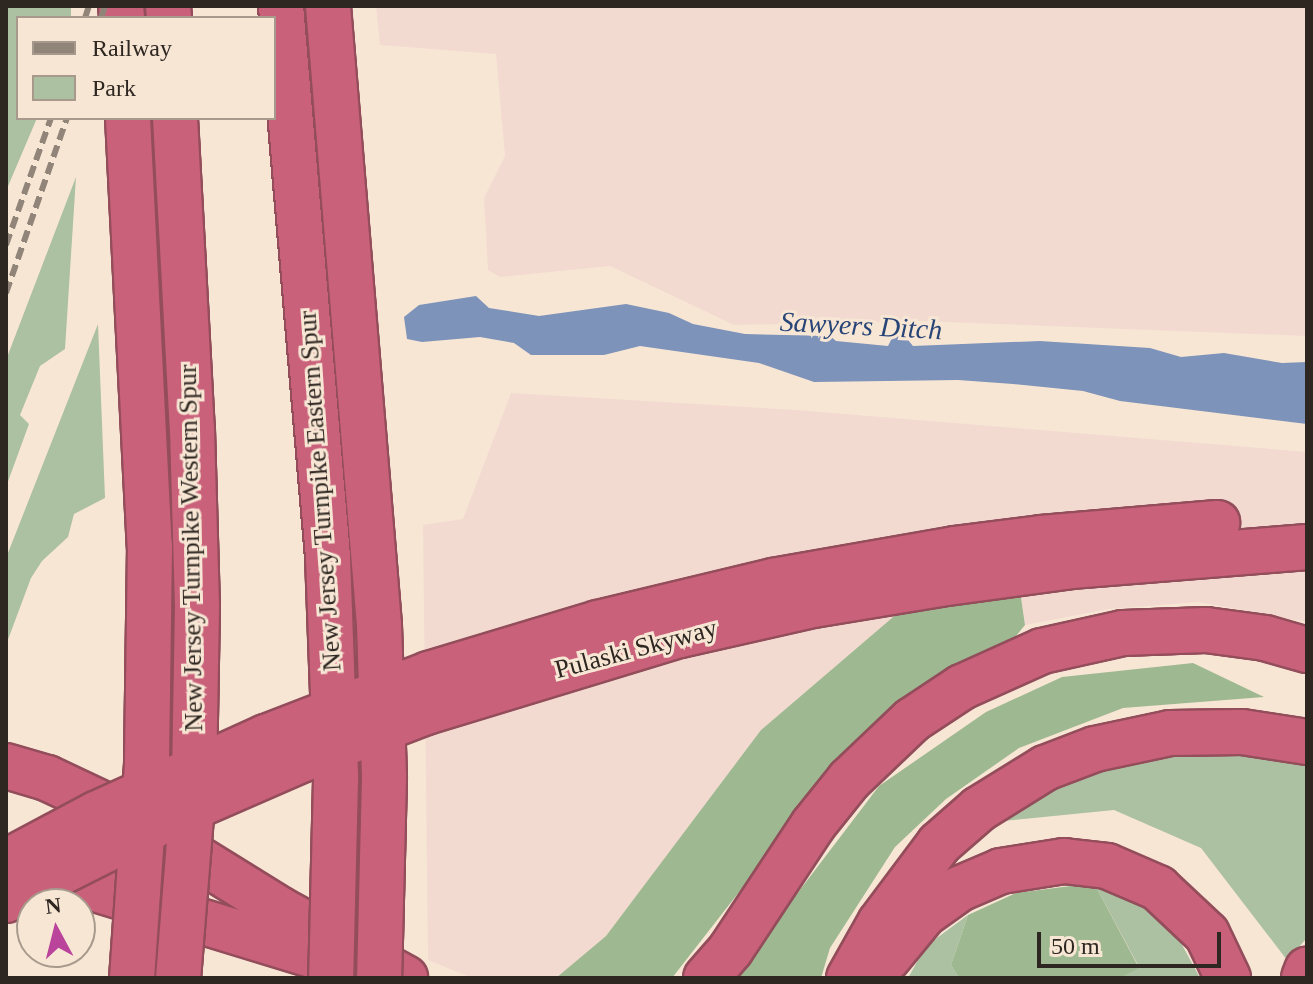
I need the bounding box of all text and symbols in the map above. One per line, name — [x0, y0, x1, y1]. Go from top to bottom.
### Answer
legend — [16, 16, 276, 120]
text: Railway — [92, 35, 172, 61]
text: Park — [92, 75, 136, 101]
water label: Sawyers Ditch — [779, 305, 943, 347]
street label: New Jersey Turnpike Eastern Spur — [292, 310, 348, 672]
street label: New Jersey Turnpike Western Spur — [172, 364, 210, 732]
street label: Pulaski Skyway — [551, 612, 721, 686]
north arrow — [16, 888, 96, 968]
text: N — [44, 892, 63, 919]
scale bar — [1041, 916, 1225, 966]
text: 50 m — [1051, 933, 1100, 959]

